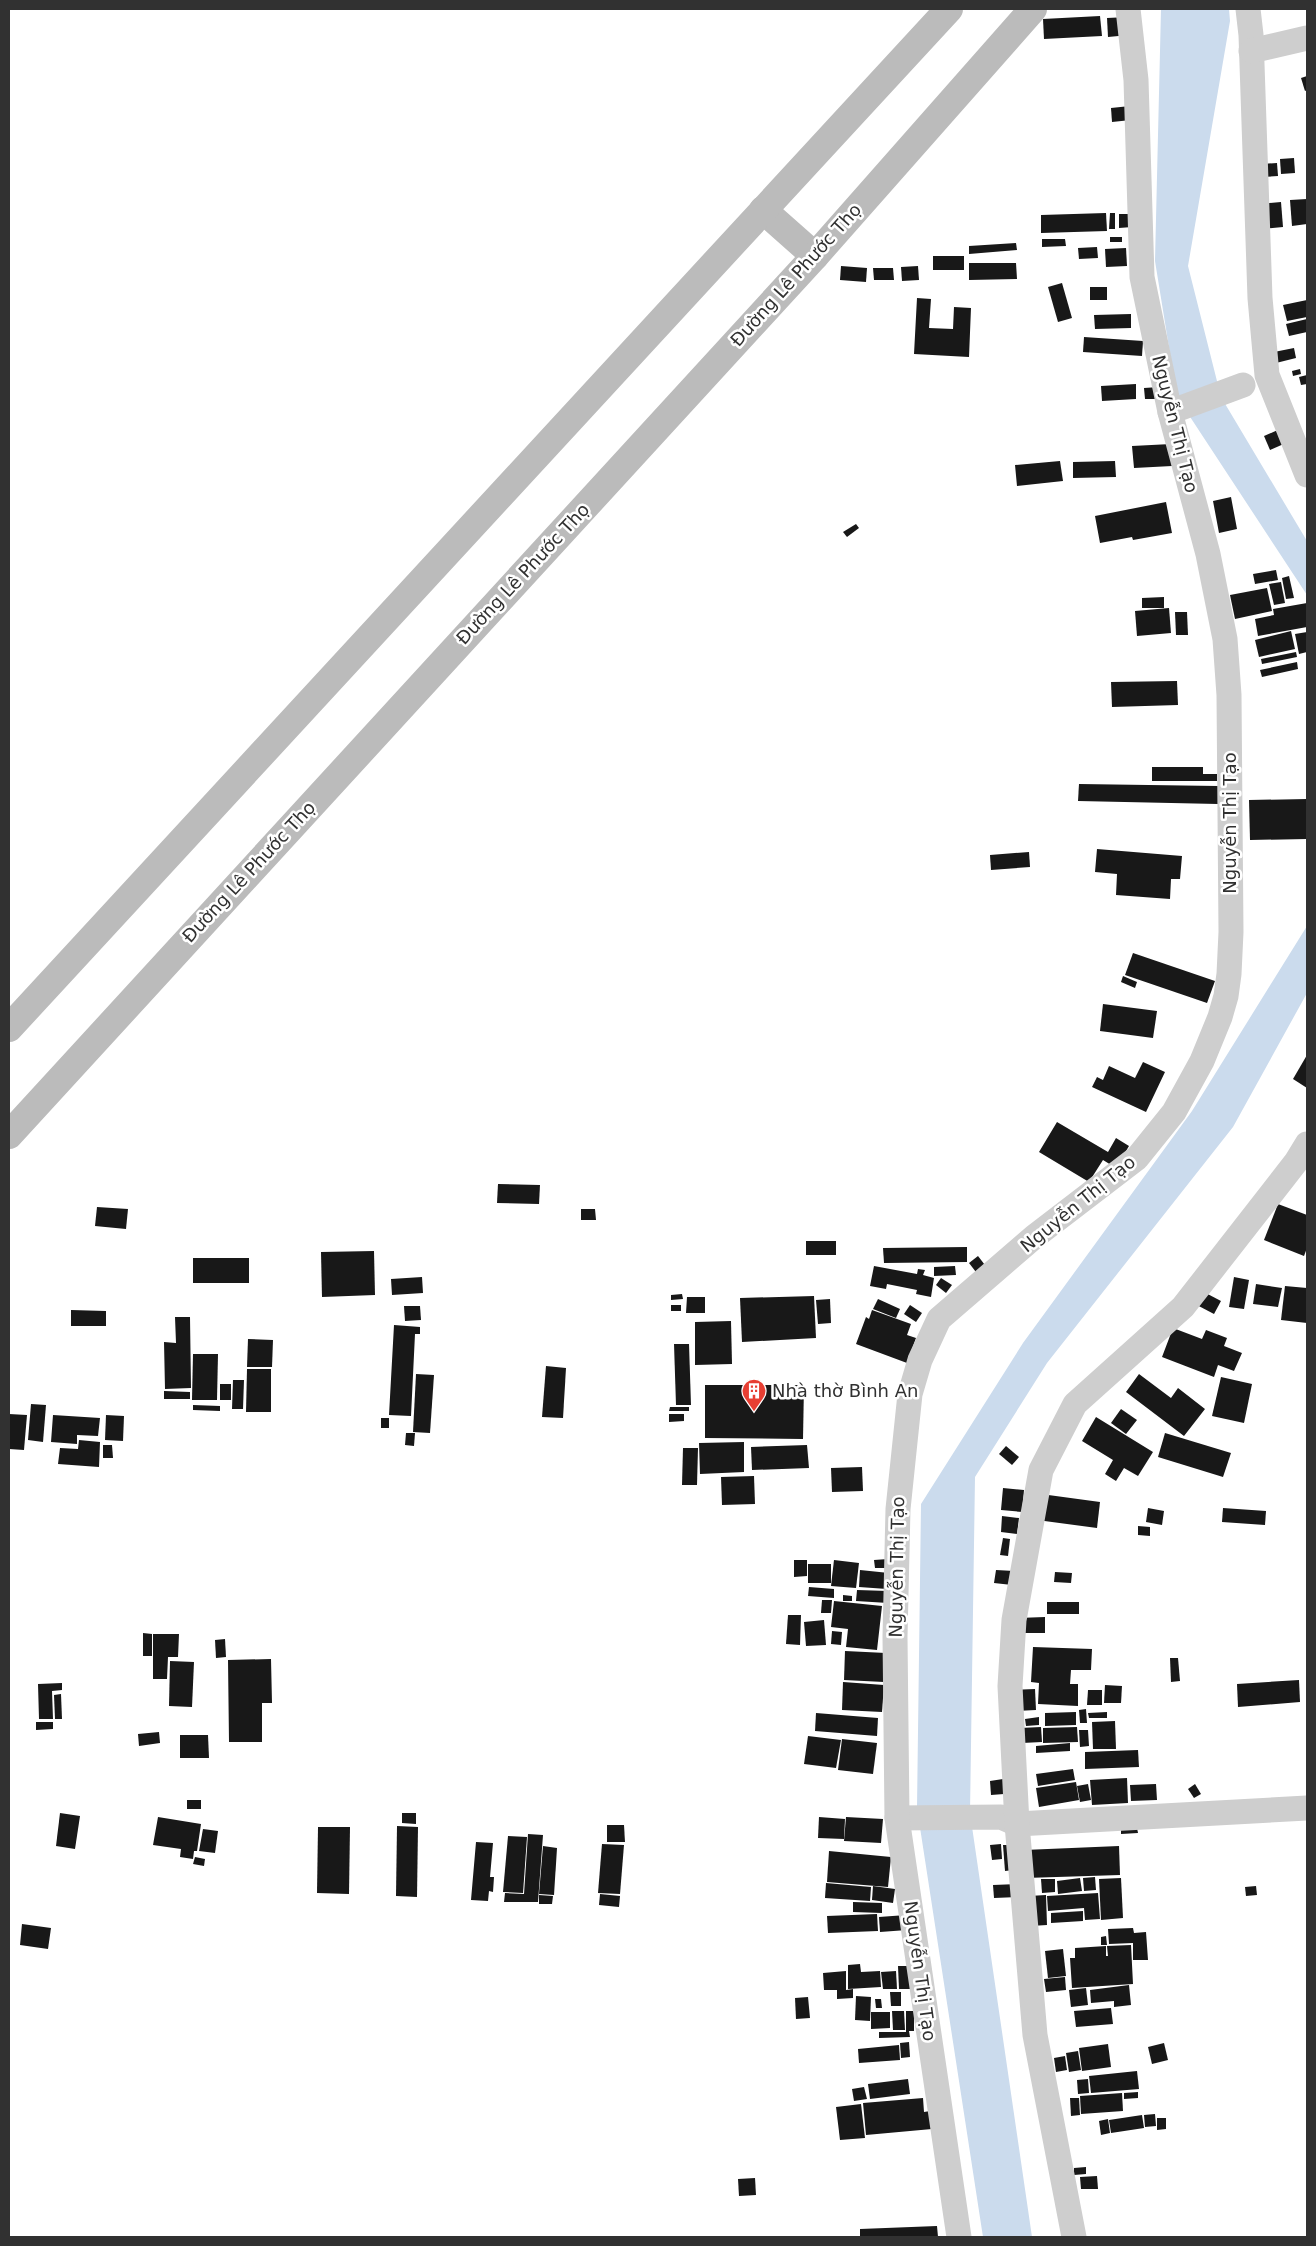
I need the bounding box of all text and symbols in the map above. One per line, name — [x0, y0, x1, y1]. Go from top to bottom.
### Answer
street label: Đường Lê Phước Thọ — [726, 199, 865, 350]
street label: Nguyễn Thị Tạo — [1148, 353, 1203, 495]
street label: Đường Lê Phước Thọ — [452, 499, 593, 649]
street label: Nguyễn Thị Tạo — [1219, 752, 1240, 894]
street label: Đường Lê Phước Thọ — [178, 797, 319, 947]
street label: Nguyễn Thị Tạo — [1016, 1151, 1139, 1256]
building icon: Nhà thờ Bình An — [741, 1378, 767, 1412]
place label: Nhà thờ Bình An — [772, 1380, 918, 1401]
street label: Nguyễn Thị Tạo — [885, 1496, 908, 1638]
street label: Nguyễn Thị Tạo — [900, 1899, 941, 2042]

